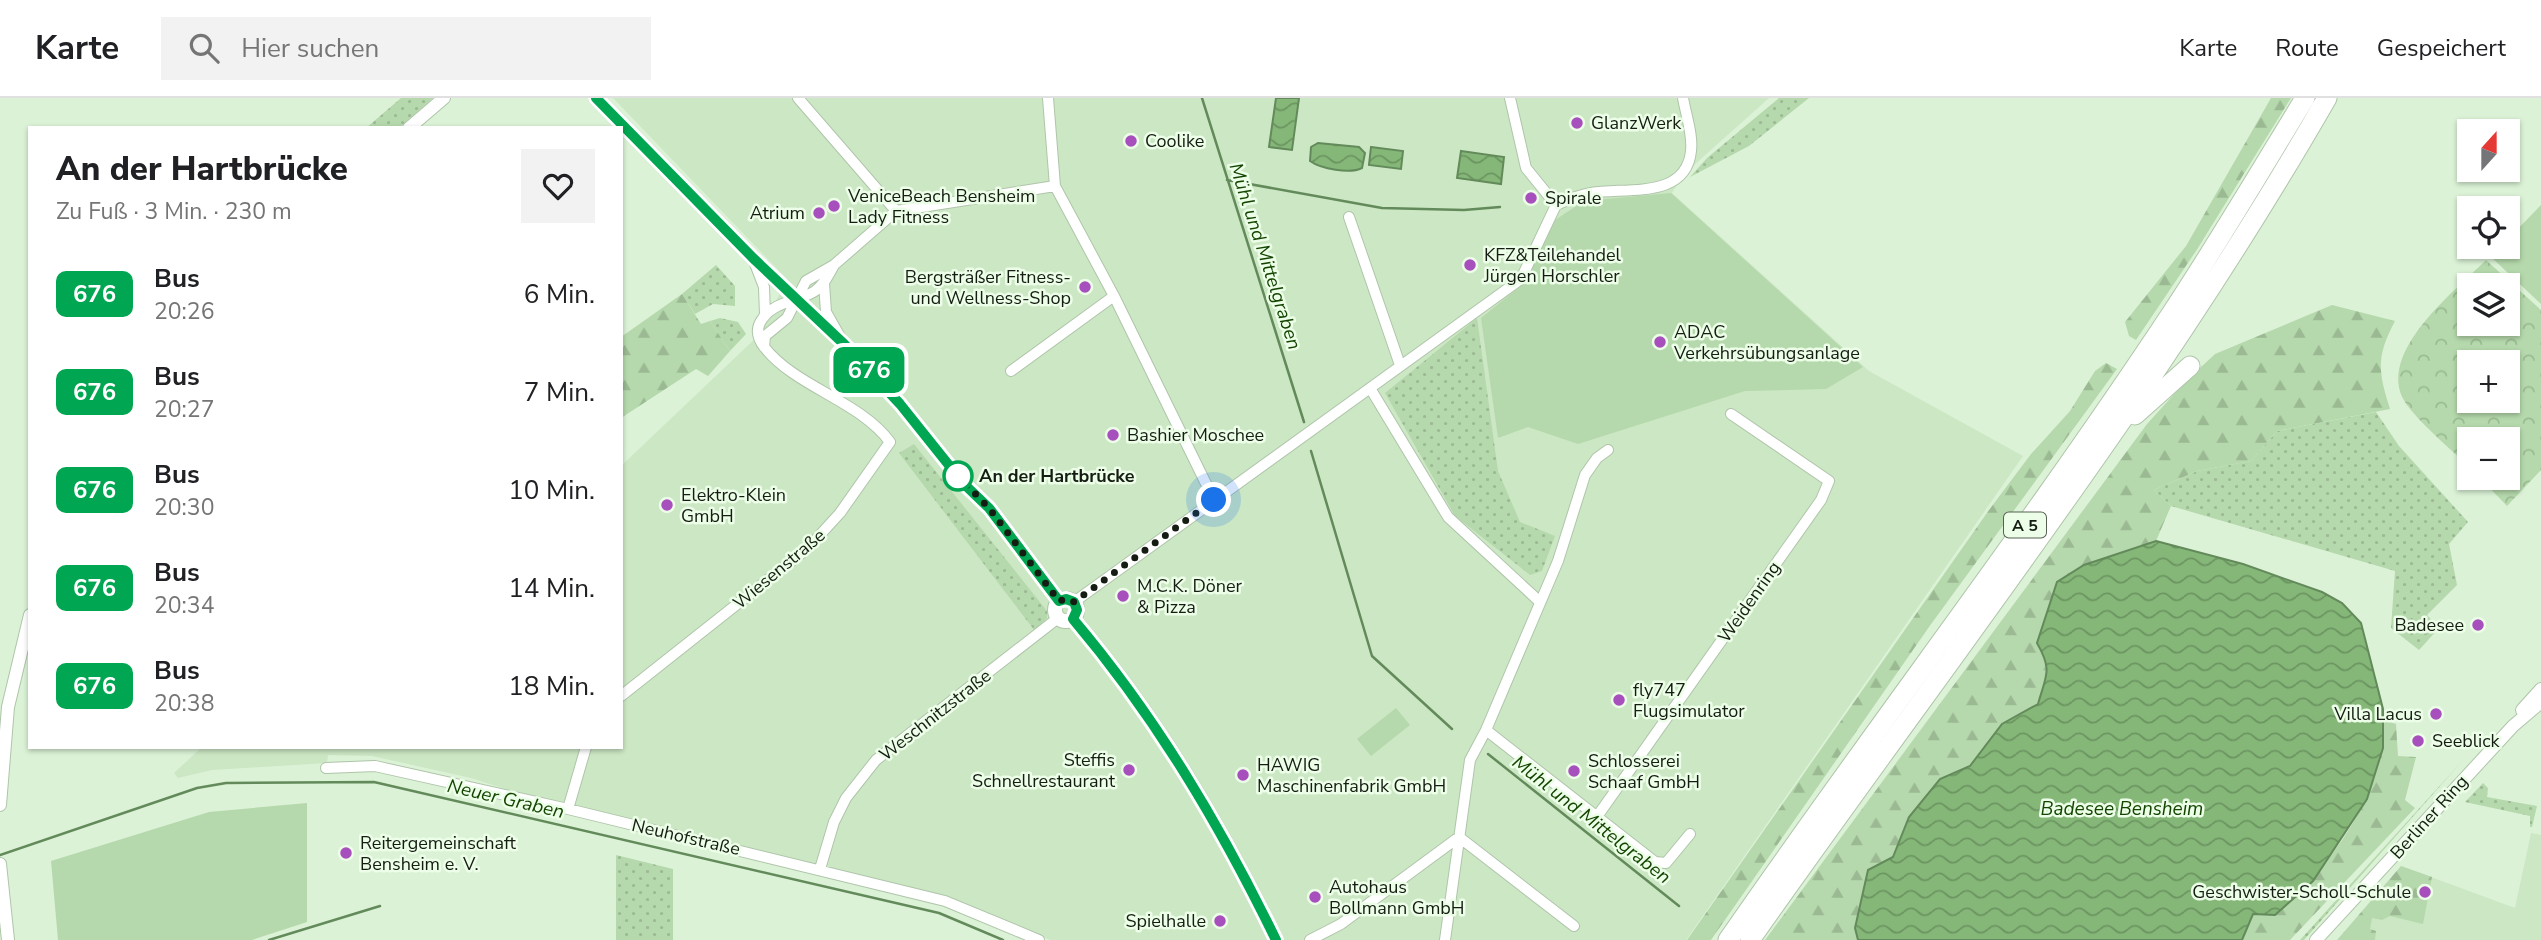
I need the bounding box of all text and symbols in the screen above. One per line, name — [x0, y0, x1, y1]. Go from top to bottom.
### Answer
search box — [161, 17, 651, 80]
text: Karte — [35, 26, 119, 71]
icon: search — [185, 29, 223, 67]
text: Hier suchen — [241, 31, 379, 66]
text: Karte — [2179, 32, 2237, 64]
text: Route — [2275, 32, 2339, 64]
text: Gespeichert — [2377, 32, 2506, 64]
place label: GlanzWerk — [1591, 111, 1682, 135]
marker: GlanzWerk — [1569, 115, 1585, 131]
north arrow — [2457, 119, 2520, 182]
map controls — [2457, 119, 2520, 490]
place label: Coolike — [1145, 129, 1204, 153]
marker: Coolike — [1123, 133, 1139, 149]
text: An der Hartbrücke — [56, 147, 348, 192]
button: heart — [521, 149, 595, 223]
water label: Mühl und Mittelgraben — [1223, 160, 1308, 353]
place label: VeniceBeach Bensheim Lady Fitness — [847, 184, 1036, 229]
place label: Spirale — [1545, 186, 1601, 210]
marker: Spirale — [1523, 190, 1539, 206]
text: Zu Fuß · 3 Min. · 230 m — [56, 196, 292, 227]
button: locate — [2457, 196, 2520, 259]
marker: VeniceBeach Bensheim Lady Fitness — [826, 198, 842, 214]
place label: Atrium — [750, 201, 805, 225]
marker: Atrium — [811, 205, 827, 221]
place label: KFZ&Teilehandel Jürgen Horschler — [1483, 243, 1622, 288]
marker: KFZ&Teilehandel Jürgen Horschler — [1462, 257, 1478, 273]
text: Bus — [154, 261, 200, 296]
place label: Bergsträßer Fitness- und Wellness-Shop — [905, 265, 1071, 310]
button: layers — [2457, 273, 2520, 336]
text: 6 Min. — [524, 277, 595, 312]
text: 676 — [73, 278, 116, 310]
marker: Bergsträßer Fitness- und Wellness-Shop — [1077, 279, 1093, 295]
text: 20:26 — [154, 296, 214, 327]
place label: ADAC Verkehrsübungsanlage — [1673, 320, 1860, 365]
marker: ADAC Verkehrsübungsanlage — [1652, 334, 1668, 350]
line badge: 676 — [829, 347, 909, 393]
button: + — [2457, 350, 2520, 413]
text: 676 — [847, 354, 891, 386]
text: Bus — [154, 359, 200, 394]
text: 7 Min. — [524, 375, 595, 410]
text: 676 — [73, 376, 116, 408]
text: 20:27 — [154, 394, 214, 425]
place label: Bashier Moschee — [1127, 423, 1264, 447]
marker: Bashier Moschee — [1105, 427, 1121, 443]
button: − — [2457, 427, 2520, 490]
text: Bus — [154, 457, 200, 492]
marker: An der Hartbrücke — [943, 461, 973, 491]
place label: An der Hartbrücke — [979, 464, 1135, 488]
text: 10 Min. — [508, 473, 595, 508]
text: 676 — [73, 474, 116, 506]
your location — [1196, 482, 1231, 517]
place label: Elektro-Klein GmbH — [681, 483, 786, 528]
text: 20:30 — [154, 492, 214, 523]
marker: Elektro-Klein GmbH — [659, 497, 675, 513]
road number: A 5 — [2004, 512, 2046, 538]
street label: Wiesenstraße — [728, 523, 830, 615]
text: Bus — [154, 555, 200, 590]
street label: Weidenring — [1712, 557, 1786, 647]
text: 14 Min. — [508, 571, 595, 606]
text: 676 — [73, 572, 116, 604]
place label: M.C.K. Döner & Pizza — [1137, 574, 1243, 619]
marker: M.C.K. Döner & Pizza — [1115, 588, 1131, 604]
text: 20:34 — [154, 590, 214, 621]
place label: Badesee — [2394, 613, 2464, 637]
marker: Badesee — [2470, 617, 2486, 633]
text: Bus — [154, 653, 200, 688]
street label: Weschnitzstraße — [874, 664, 996, 766]
text: 18 Min. — [508, 669, 595, 704]
text: 676 — [73, 670, 116, 702]
place label: fly747 Flugsimulator — [1633, 678, 1745, 723]
text: 20:38 — [154, 688, 214, 719]
marker: fly747 Flugsimulator — [1611, 692, 1627, 708]
place label: Villa Lacus — [2333, 702, 2422, 726]
marker: Villa Lacus — [2428, 706, 2444, 722]
place label: Seeblick — [2432, 729, 2501, 753]
marker: Seeblick — [2410, 733, 2426, 749]
place label: Steffis Schnellrestaurant — [972, 748, 1116, 793]
place label: Schlosserei Schaaf GmbH — [1588, 749, 1700, 794]
water label: Mühl und Mittelgraben — [1507, 750, 1676, 890]
place label: HAWIG Maschinenfabrik GmbH — [1257, 753, 1446, 798]
marker: Steffis Schnellrestaurant — [1121, 762, 1137, 778]
marker: Schlosserei Schaaf GmbH — [1566, 763, 1582, 779]
marker: HAWIG Maschinenfabrik GmbH — [1235, 767, 1251, 783]
street label: Berliner Ring — [2385, 770, 2473, 864]
water label: Neuer Graben — [445, 773, 567, 825]
water label: Badesee Bensheim — [2041, 796, 2203, 822]
street label: Neuhofstraße — [629, 813, 743, 861]
place label: Reitergemeinschaft Bensheim e. V. — [360, 831, 517, 876]
marker: Reitergemeinschaft Bensheim e. V. — [338, 845, 354, 861]
place label: Autohaus Bollmann GmbH — [1329, 875, 1465, 920]
place label: Geschwister-Scholl-Schule — [2192, 880, 2411, 904]
marker: Geschwister-Scholl-Schule — [2417, 884, 2433, 900]
marker: Autohaus Bollmann GmbH — [1307, 889, 1323, 905]
place label: Spielhalle — [1125, 909, 1206, 933]
marker: Spielhalle — [1212, 913, 1228, 929]

